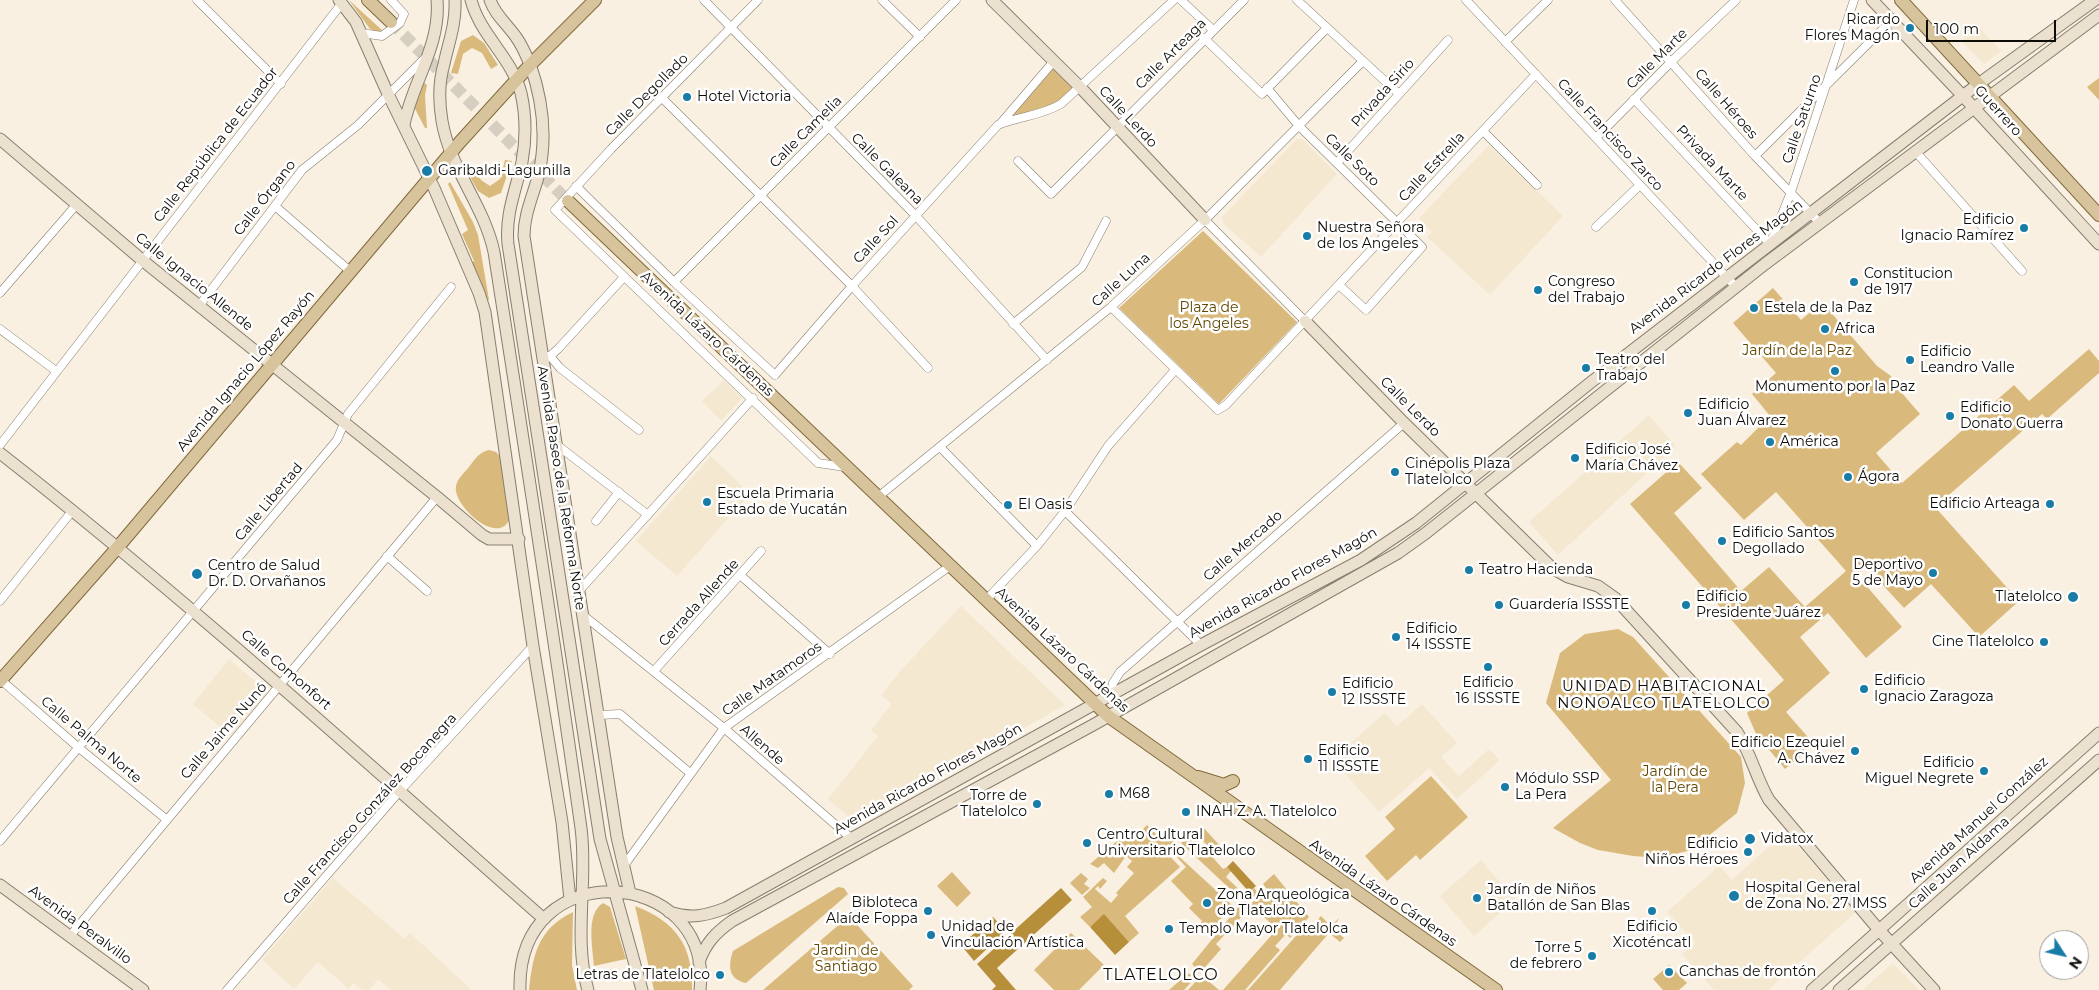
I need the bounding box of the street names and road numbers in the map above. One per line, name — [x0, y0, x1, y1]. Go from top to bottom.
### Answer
street label: Calle Arteaga — [1132, 15, 1210, 93]
street label: Calle Marte — [1623, 25, 1691, 93]
street label: Calle Degollado — [602, 50, 692, 140]
street label: Privada Sirio — [1348, 55, 1418, 131]
street label: Calle República de Ecuador — [150, 64, 282, 226]
street label: Calle Héroes — [1691, 66, 1761, 142]
street label: Calle Saturno — [1779, 72, 1825, 166]
street label: Calle Francisco Zarco — [1554, 75, 1666, 195]
street label: Guerrero — [1971, 82, 2025, 140]
street label: Calle Lerdo — [1095, 83, 1161, 151]
street label: Calle Camelia — [767, 93, 845, 171]
street label: Privada Marte — [1673, 122, 1751, 204]
street label: Calle Estrella — [1395, 129, 1469, 205]
street label: Calle Galeana — [848, 130, 926, 208]
street label: Calle Soto — [1321, 130, 1383, 190]
street label: Calle Órgano — [230, 157, 300, 239]
street label: Avenida Ricardo Flores Magón — [1626, 196, 1806, 338]
street label: Calle Sol — [850, 213, 902, 267]
street label: Calle Ignacio Allende — [132, 229, 256, 335]
street label: Calle Luna — [1088, 249, 1154, 311]
street label: Avenida Lázaro Cárdenas — [637, 268, 777, 400]
street label: Avenida Ignacio López Rayón — [174, 287, 318, 455]
street label: Avenida Paseo de la Reforma Norte — [533, 364, 589, 612]
street label: Calle Lerdo — [1376, 373, 1444, 441]
street label: Calle Libertad — [231, 460, 307, 544]
street label: Calle Mercado — [1200, 507, 1286, 585]
street label: Avenida Ricardo Flores Magón — [1186, 524, 1380, 642]
street label: Cerrada Allende — [655, 556, 743, 650]
street label: Avenida Lázaro Cárdenas — [992, 584, 1132, 716]
street label: Calle Comonfort — [237, 626, 335, 714]
street label: Calle Matamoros — [719, 638, 825, 720]
street label: Calle Jaime Nunó — [177, 679, 271, 783]
street label: Calle Palma Norte — [37, 693, 145, 787]
street label: Calle Francisco González Bocanegra — [280, 710, 460, 908]
street label: Avenida Ricardo Flores Magón — [831, 720, 1025, 838]
street label: Allende — [736, 721, 788, 769]
street label: Avenida Manuel González — [1906, 753, 2052, 887]
street label: Calle Juan Aldama — [1905, 813, 2013, 913]
street label: Avenida Lázaro Cárdenas — [1306, 836, 1460, 950]
street label: Avenida Peralvillo — [25, 882, 135, 968]

